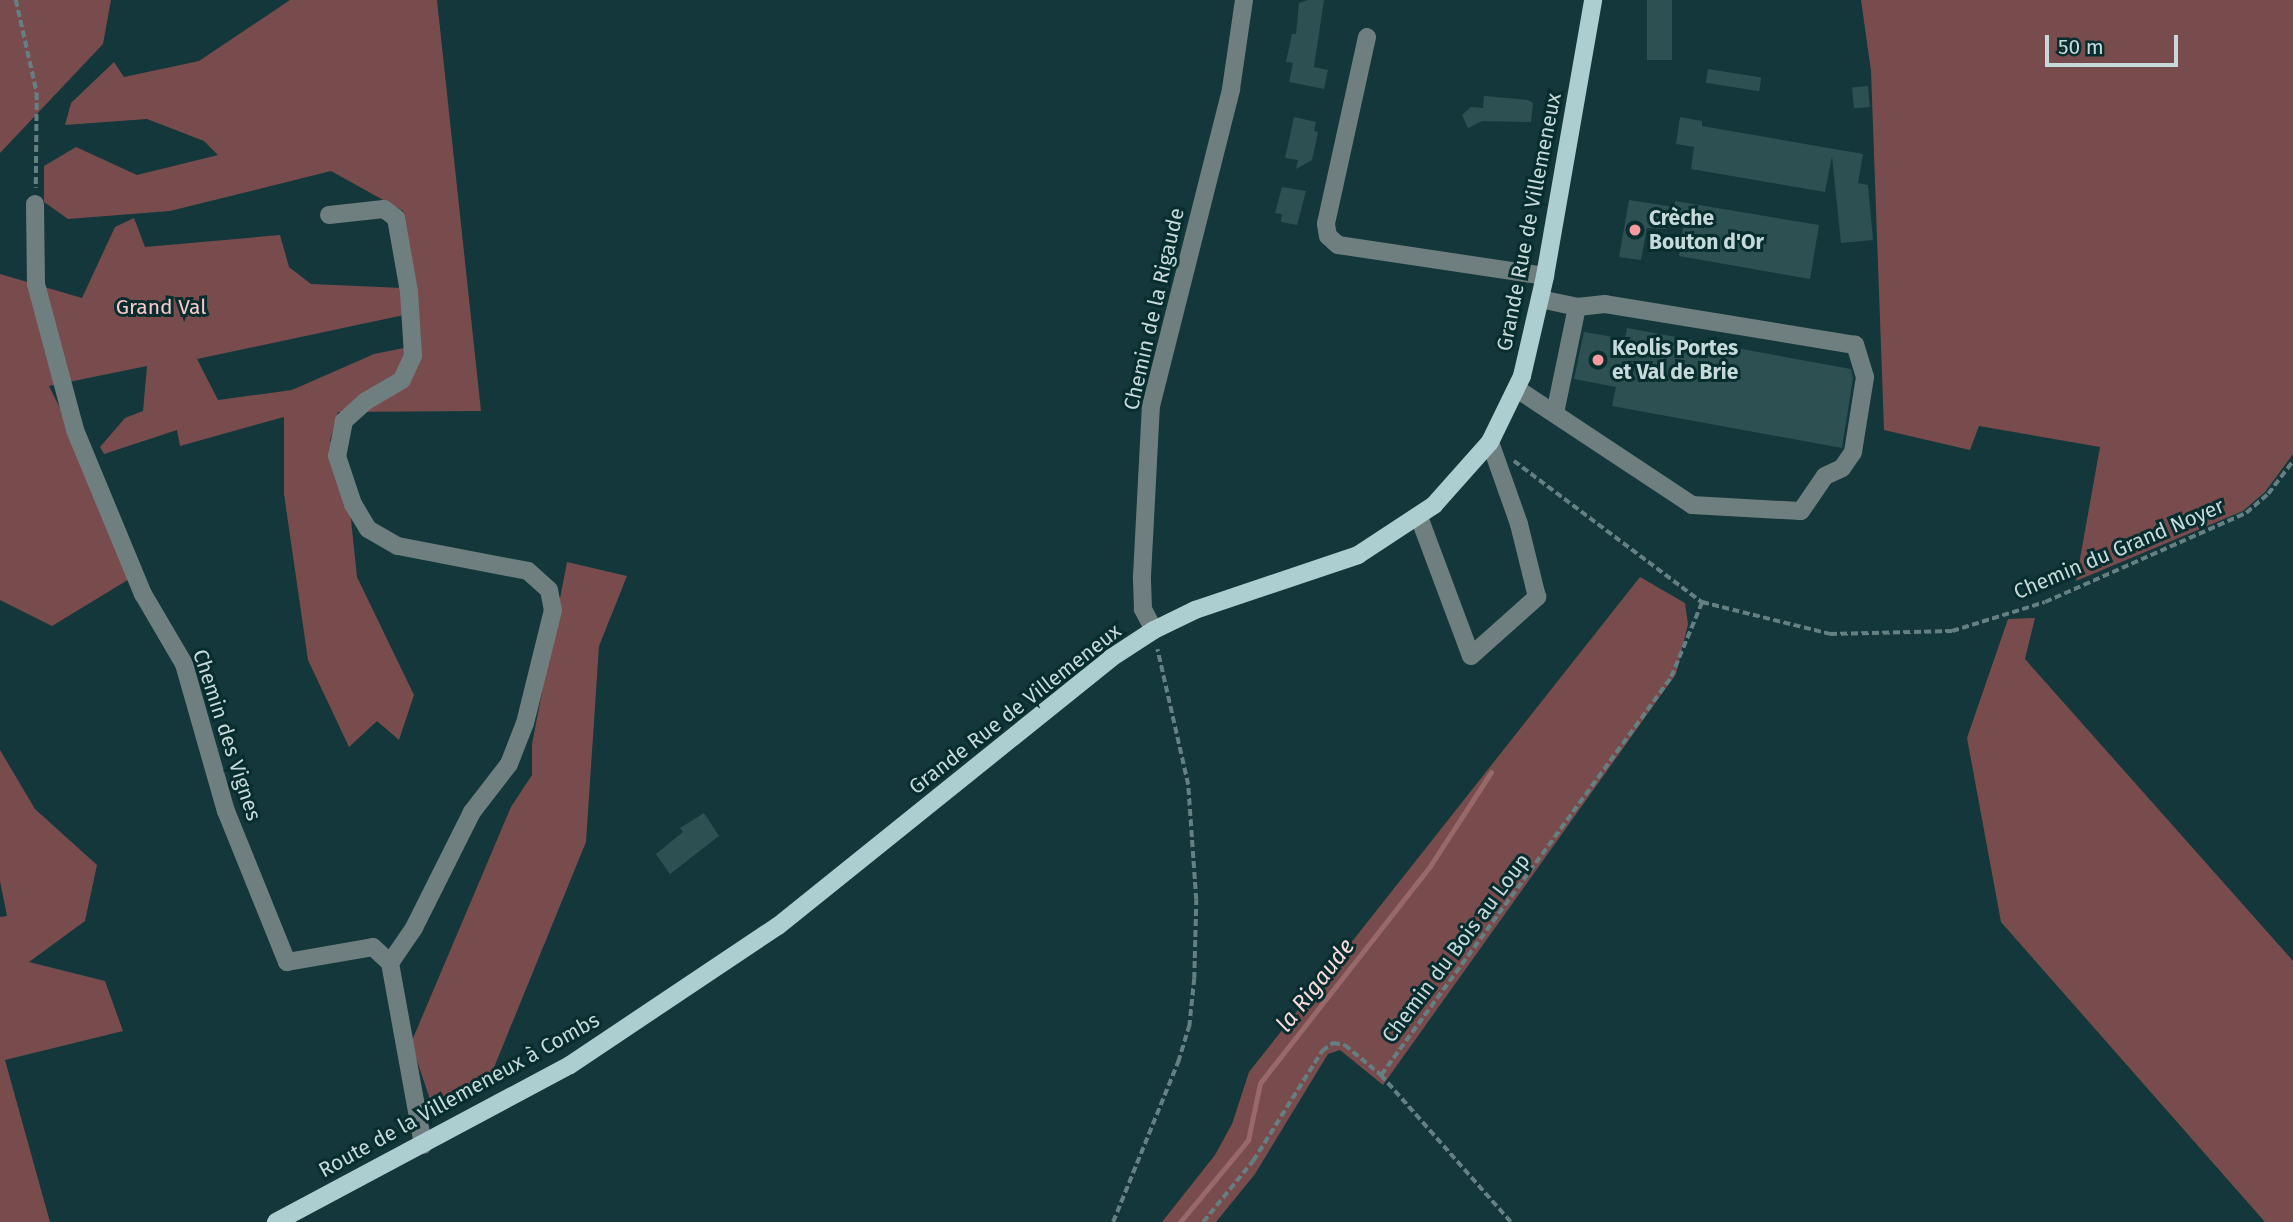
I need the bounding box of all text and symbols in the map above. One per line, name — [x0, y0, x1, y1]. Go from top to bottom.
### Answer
scale bar — [2048, 21, 2181, 65]
text: 50 m — [2058, 34, 2104, 60]
street label: Grande Rue de Villemeneux — [1492, 91, 1566, 353]
place label: Crèche Bouton d'Or — [1649, 205, 1764, 255]
street label: Chemin de la Rigaude — [1118, 206, 1190, 412]
marker: Crèche Bouton d'Or — [1627, 222, 1643, 238]
park label: Grand Val — [116, 294, 206, 320]
place label: Keolis Portes et Val de Brie — [1612, 335, 1738, 385]
marker: Keolis Portes et Val de Brie — [1590, 352, 1606, 368]
street label: Chemin du Grand Noyer — [2010, 493, 2228, 605]
street label: Grande Rue de Villemeneux — [904, 618, 1126, 800]
street label: Chemin des Vignes — [187, 646, 267, 824]
street label: Chemin du Bois au Loup — [1377, 849, 1535, 1047]
water label: la Rigaude — [1270, 933, 1360, 1037]
street label: Route de la Villemeneux à Combs — [314, 1007, 604, 1183]

